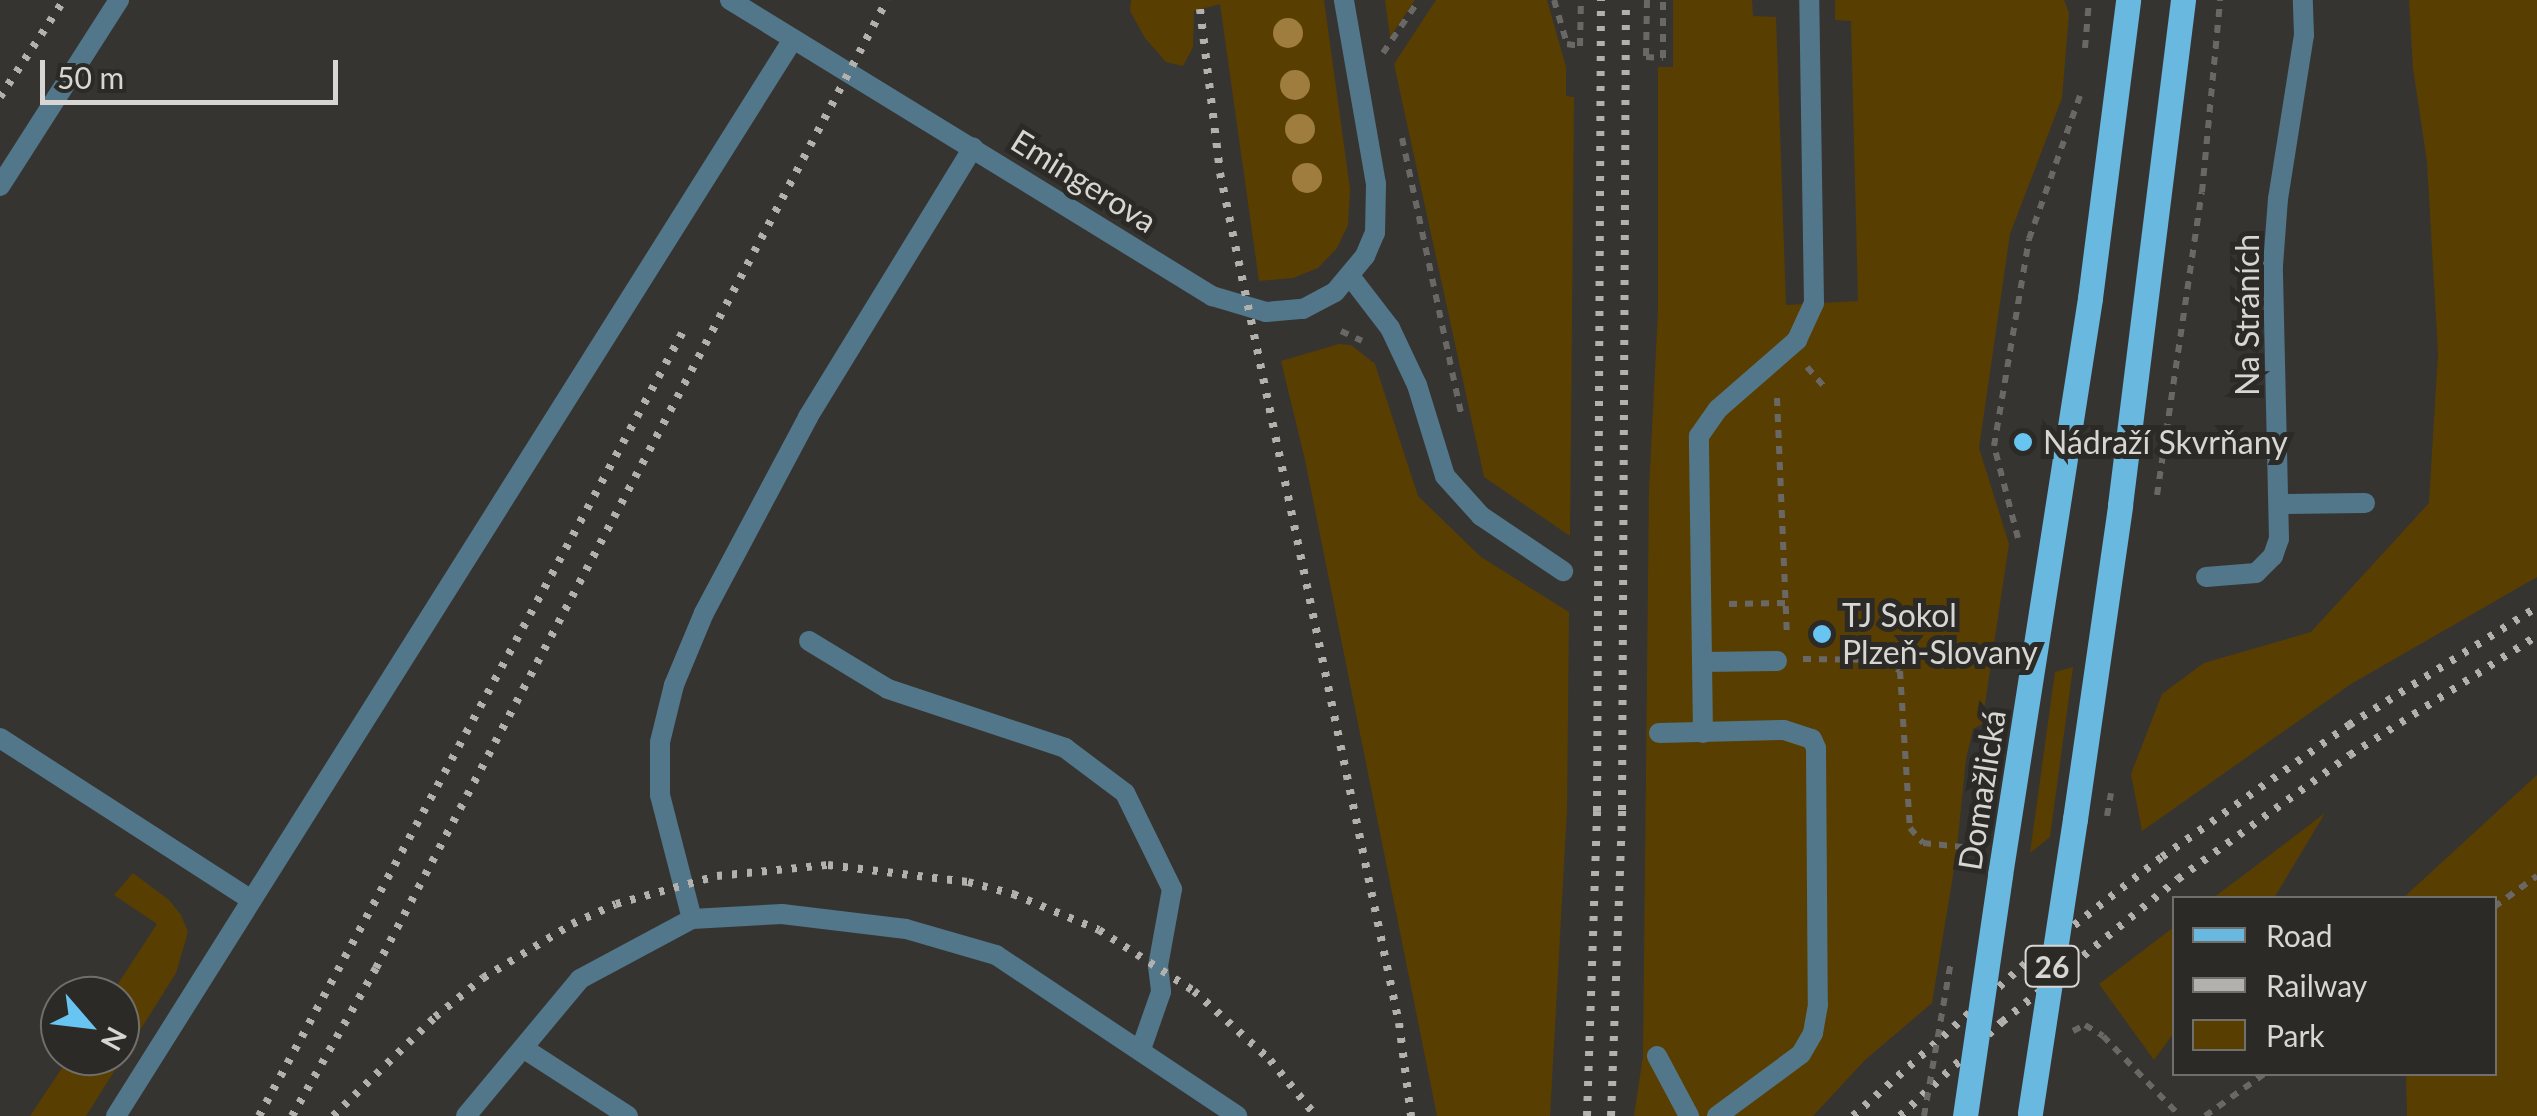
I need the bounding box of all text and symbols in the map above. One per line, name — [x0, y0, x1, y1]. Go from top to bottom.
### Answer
scale bar — [45, 40, 342, 102]
text: 50 m — [57, 59, 124, 95]
street label: Emingerova — [1004, 121, 1164, 241]
street label: Na Stráních — [2228, 234, 2266, 396]
place label: Nádraží Skvrňany — [2043, 423, 2288, 461]
marker: Nádraží Skvrňany — [2012, 431, 2034, 453]
place label: TJ Sokol Plzeň-Slovany — [1842, 597, 2038, 672]
marker: TJ Sokol Plzeň-Slovany — [1811, 623, 1833, 645]
street label: Domažlická — [1950, 707, 2014, 873]
legend — [2172, 896, 2497, 1076]
text: Road — [2266, 917, 2333, 953]
road number: 26 — [2024, 941, 2080, 991]
text: Railway — [2266, 967, 2367, 1003]
north arrow — [40, 976, 140, 1076]
text: Park — [2266, 1017, 2325, 1053]
text: N — [95, 1022, 135, 1057]

